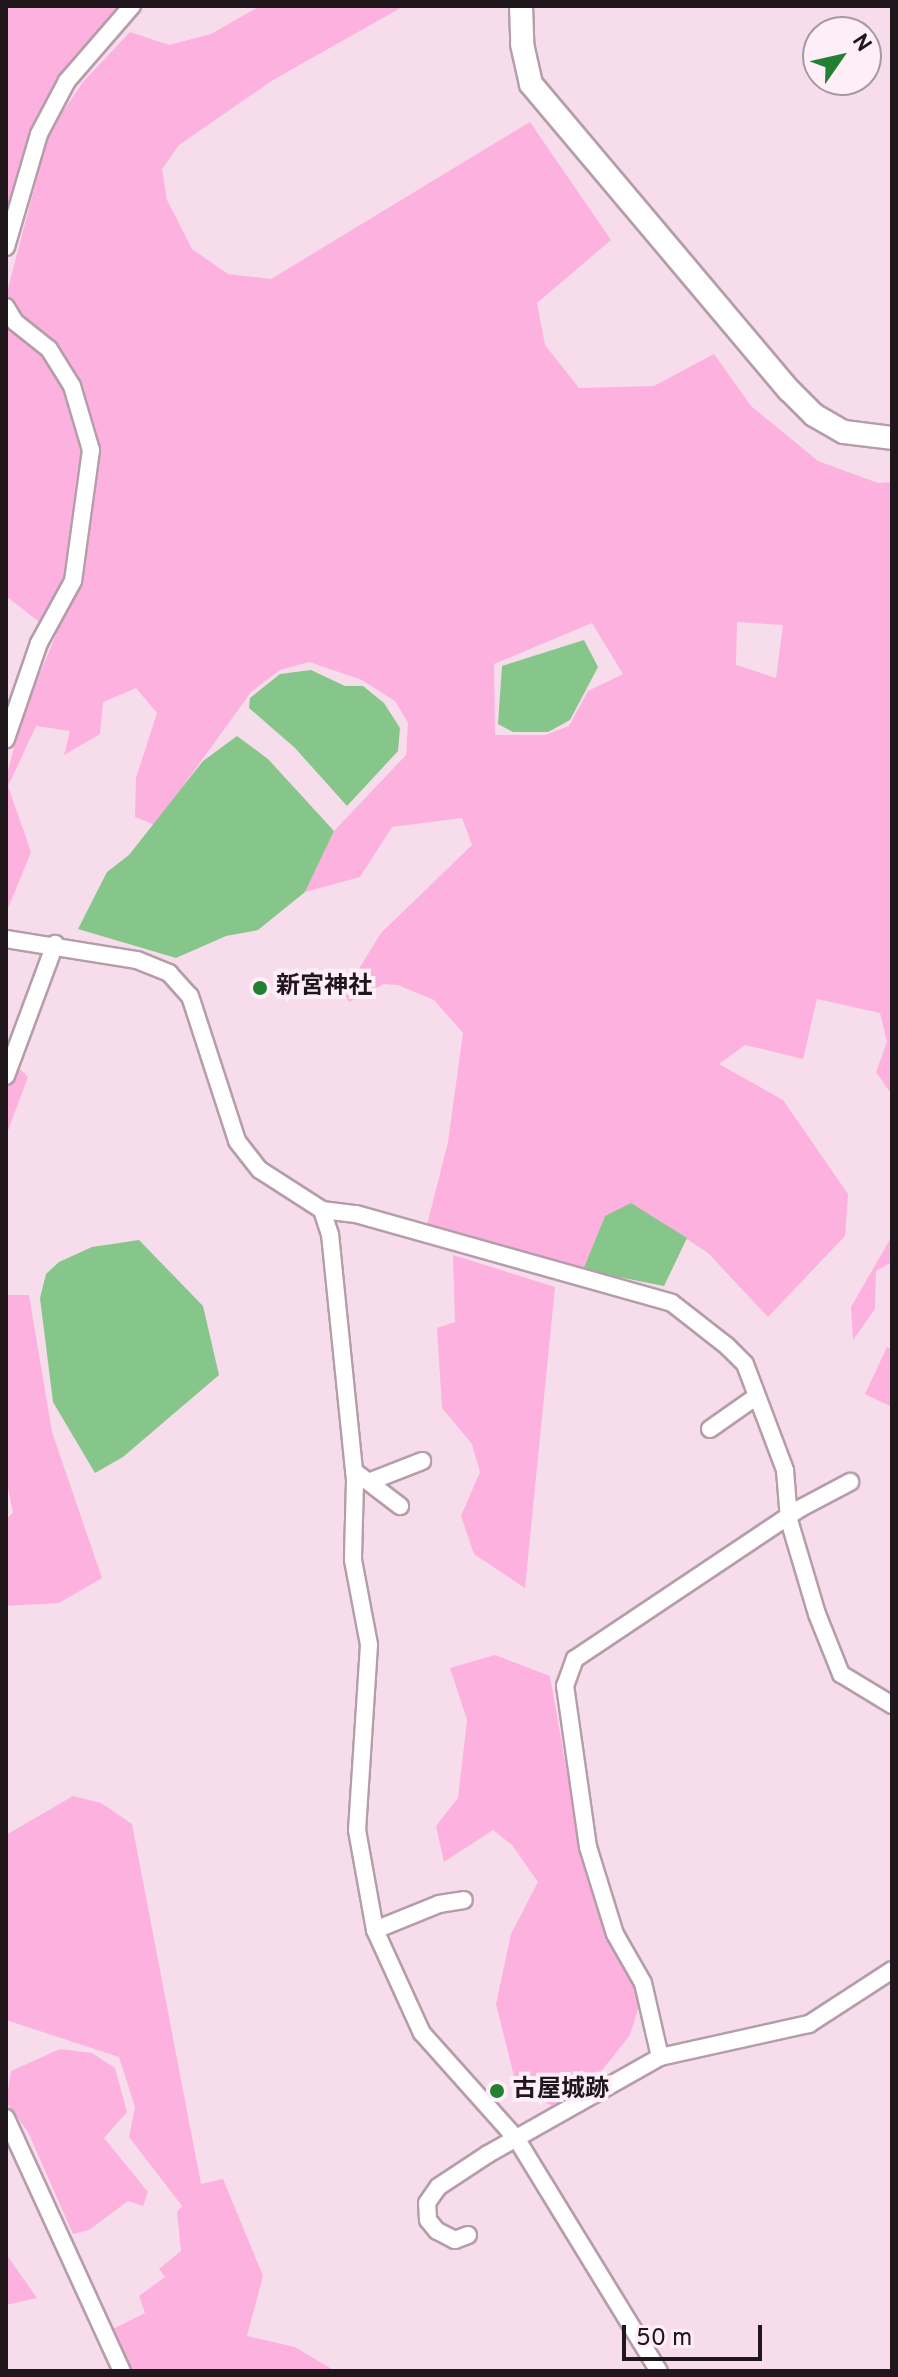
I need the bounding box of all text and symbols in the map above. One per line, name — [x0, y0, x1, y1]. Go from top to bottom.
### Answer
north arrow — [802, 16, 882, 96]
text: N — [845, 29, 876, 58]
place label: 新宮神社 — [276, 974, 372, 1002]
marker: 新宮神社 — [251, 979, 269, 997]
place label: 古屋城跡 — [513, 2077, 609, 2105]
marker: 古屋城跡 — [488, 2082, 506, 2100]
scale bar — [626, 2309, 766, 2359]
text: 50 m — [636, 2324, 692, 2354]

